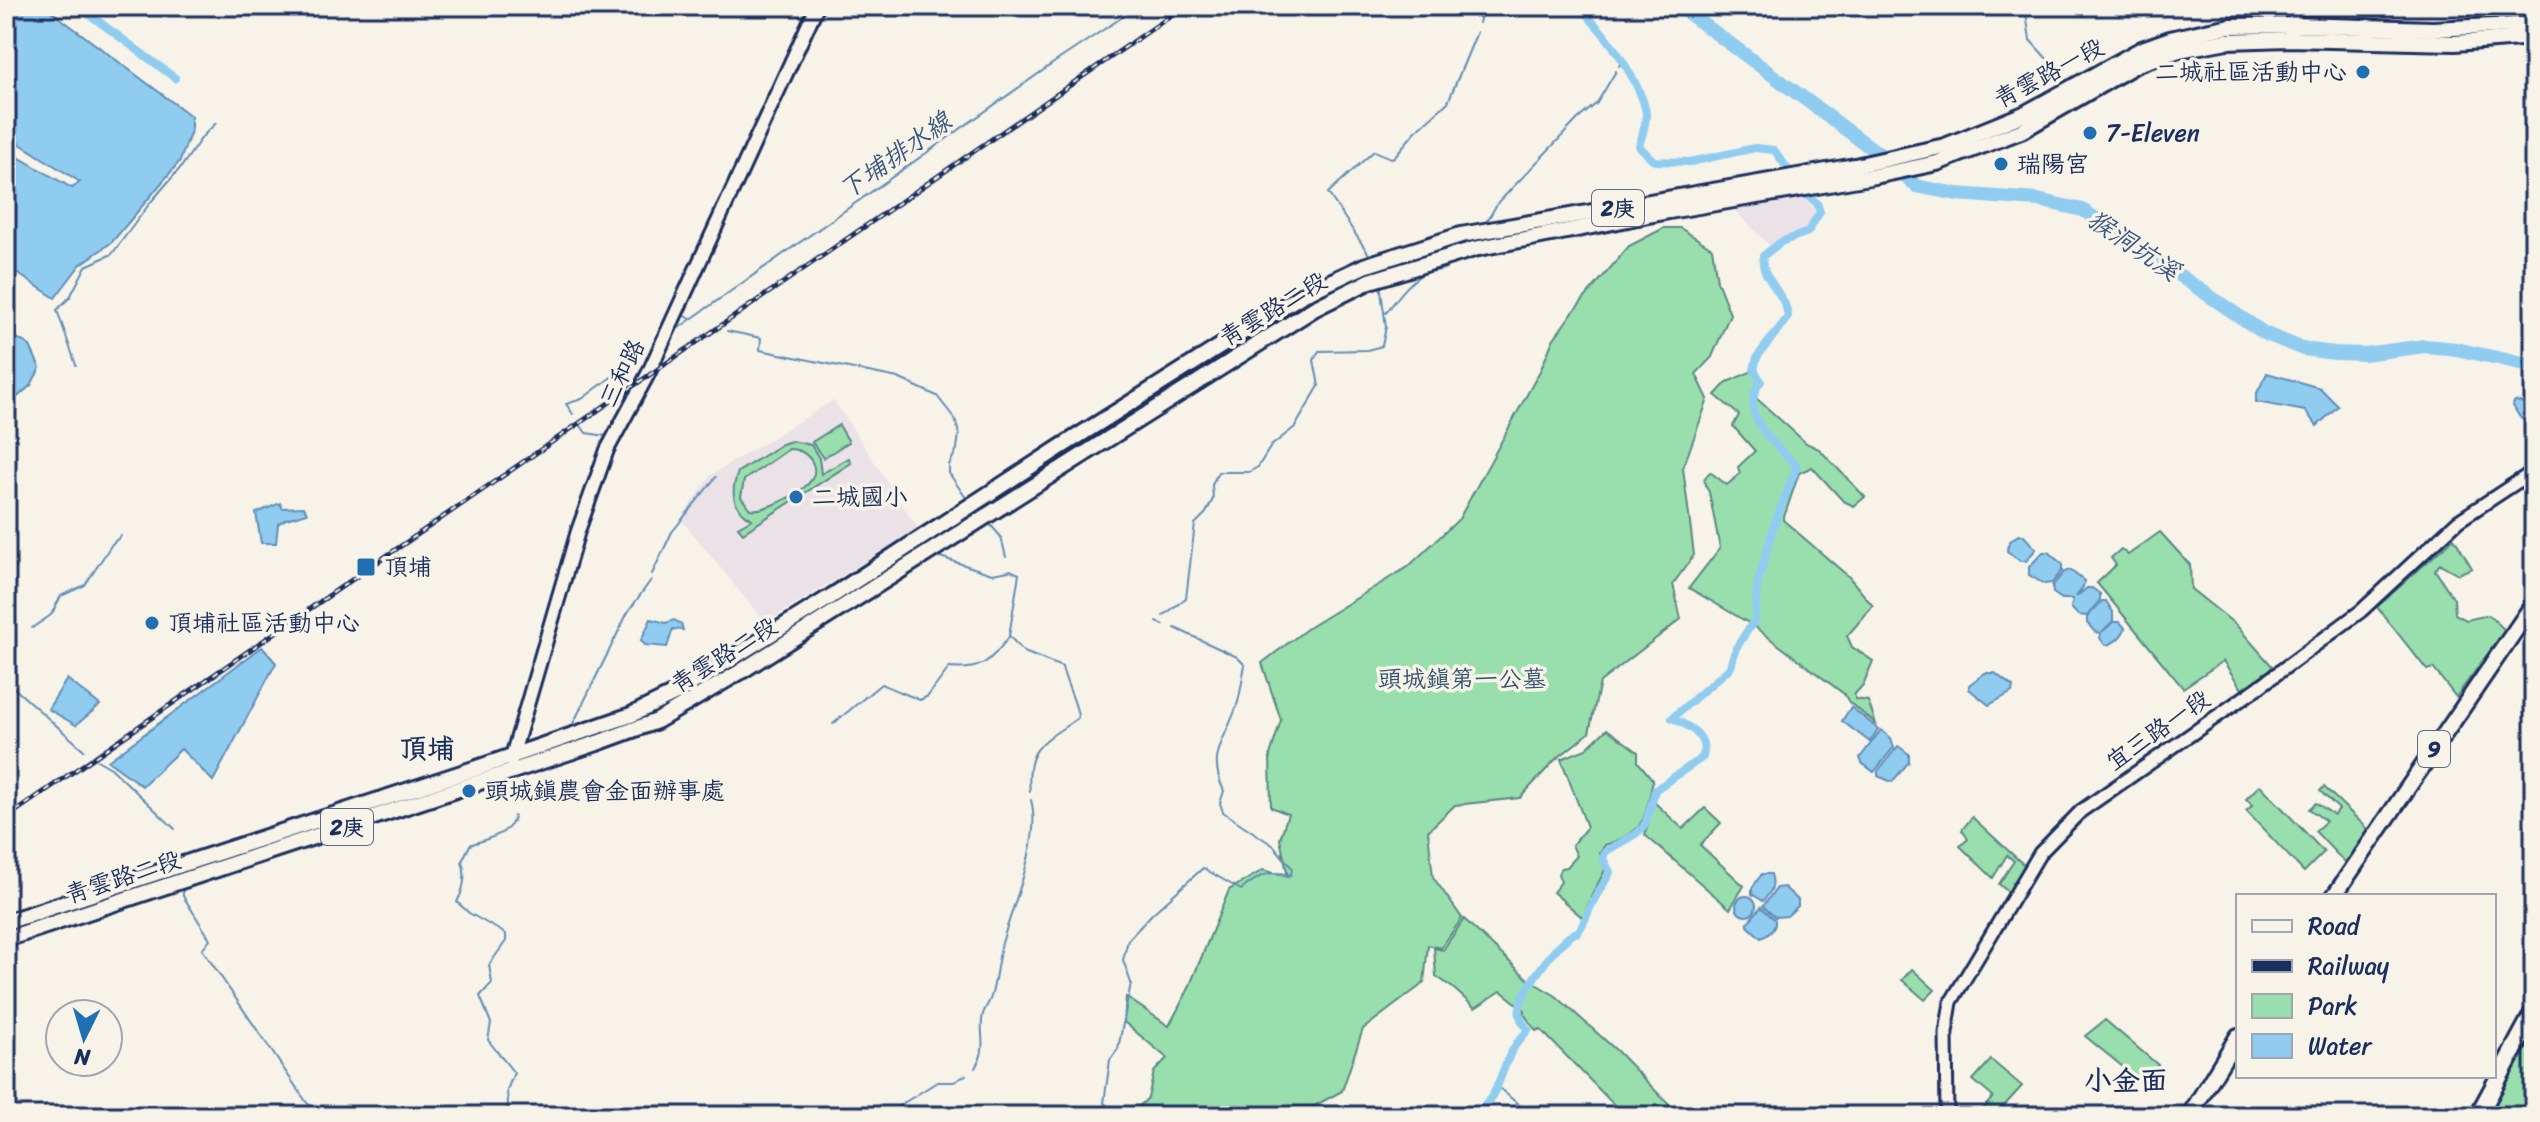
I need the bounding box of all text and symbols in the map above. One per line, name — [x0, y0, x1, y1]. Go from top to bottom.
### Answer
street label: 青雲路一段 — [1986, 26, 2112, 120]
place label: 二城社區活動中心 — [2155, 51, 2347, 93]
marker: 二城社區活動中心 — [2354, 63, 2372, 81]
water label: 下埔排水線 — [829, 98, 963, 211]
place label: 7-Eleven — [2106, 112, 2200, 154]
marker: 7-Eleven — [2081, 124, 2099, 142]
place label: 瑞陽宮 — [2017, 143, 2089, 185]
marker: 瑞陽宮 — [1992, 155, 2010, 173]
road number: 2庚 — [1592, 190, 1644, 226]
water label: 猴洞坑溪 — [2078, 197, 2192, 294]
street label: 青雲路二段 — [1211, 260, 1335, 358]
street label: 三和路 — [587, 331, 657, 415]
place label: 二城國小 — [812, 476, 908, 518]
marker: 二城國小 — [787, 488, 805, 506]
place label: 頂埔 — [384, 546, 432, 588]
marker: 頂埔 — [355, 556, 377, 578]
place label: 頂埔社區活動中心 — [168, 602, 360, 644]
street label: 青雲路二段 — [662, 605, 786, 705]
marker: 頂埔社區活動中心 — [143, 614, 161, 632]
park label: 頭城鎮第一公墓 — [1378, 658, 1546, 700]
street label: 宜三路一段 — [2097, 678, 2219, 782]
district label: 頂埔 — [399, 724, 455, 773]
road number: 9 — [2418, 731, 2450, 767]
place label: 頭城鎮農會金面辦事處 — [485, 770, 725, 812]
marker: 頭城鎮農會金面辦事處 — [460, 782, 478, 800]
road number: 2庚 — [321, 809, 373, 845]
street label: 青雲路二段 — [59, 838, 187, 916]
legend — [2236, 894, 2496, 1078]
text: Road — [2308, 905, 2362, 947]
text: Railway — [2308, 945, 2390, 987]
text: Park — [2308, 985, 2357, 1027]
north arrow — [44, 998, 124, 1078]
text: Water — [2308, 1025, 2373, 1067]
text: N — [72, 1037, 93, 1078]
district label: 小金面 — [2084, 1056, 2168, 1105]

